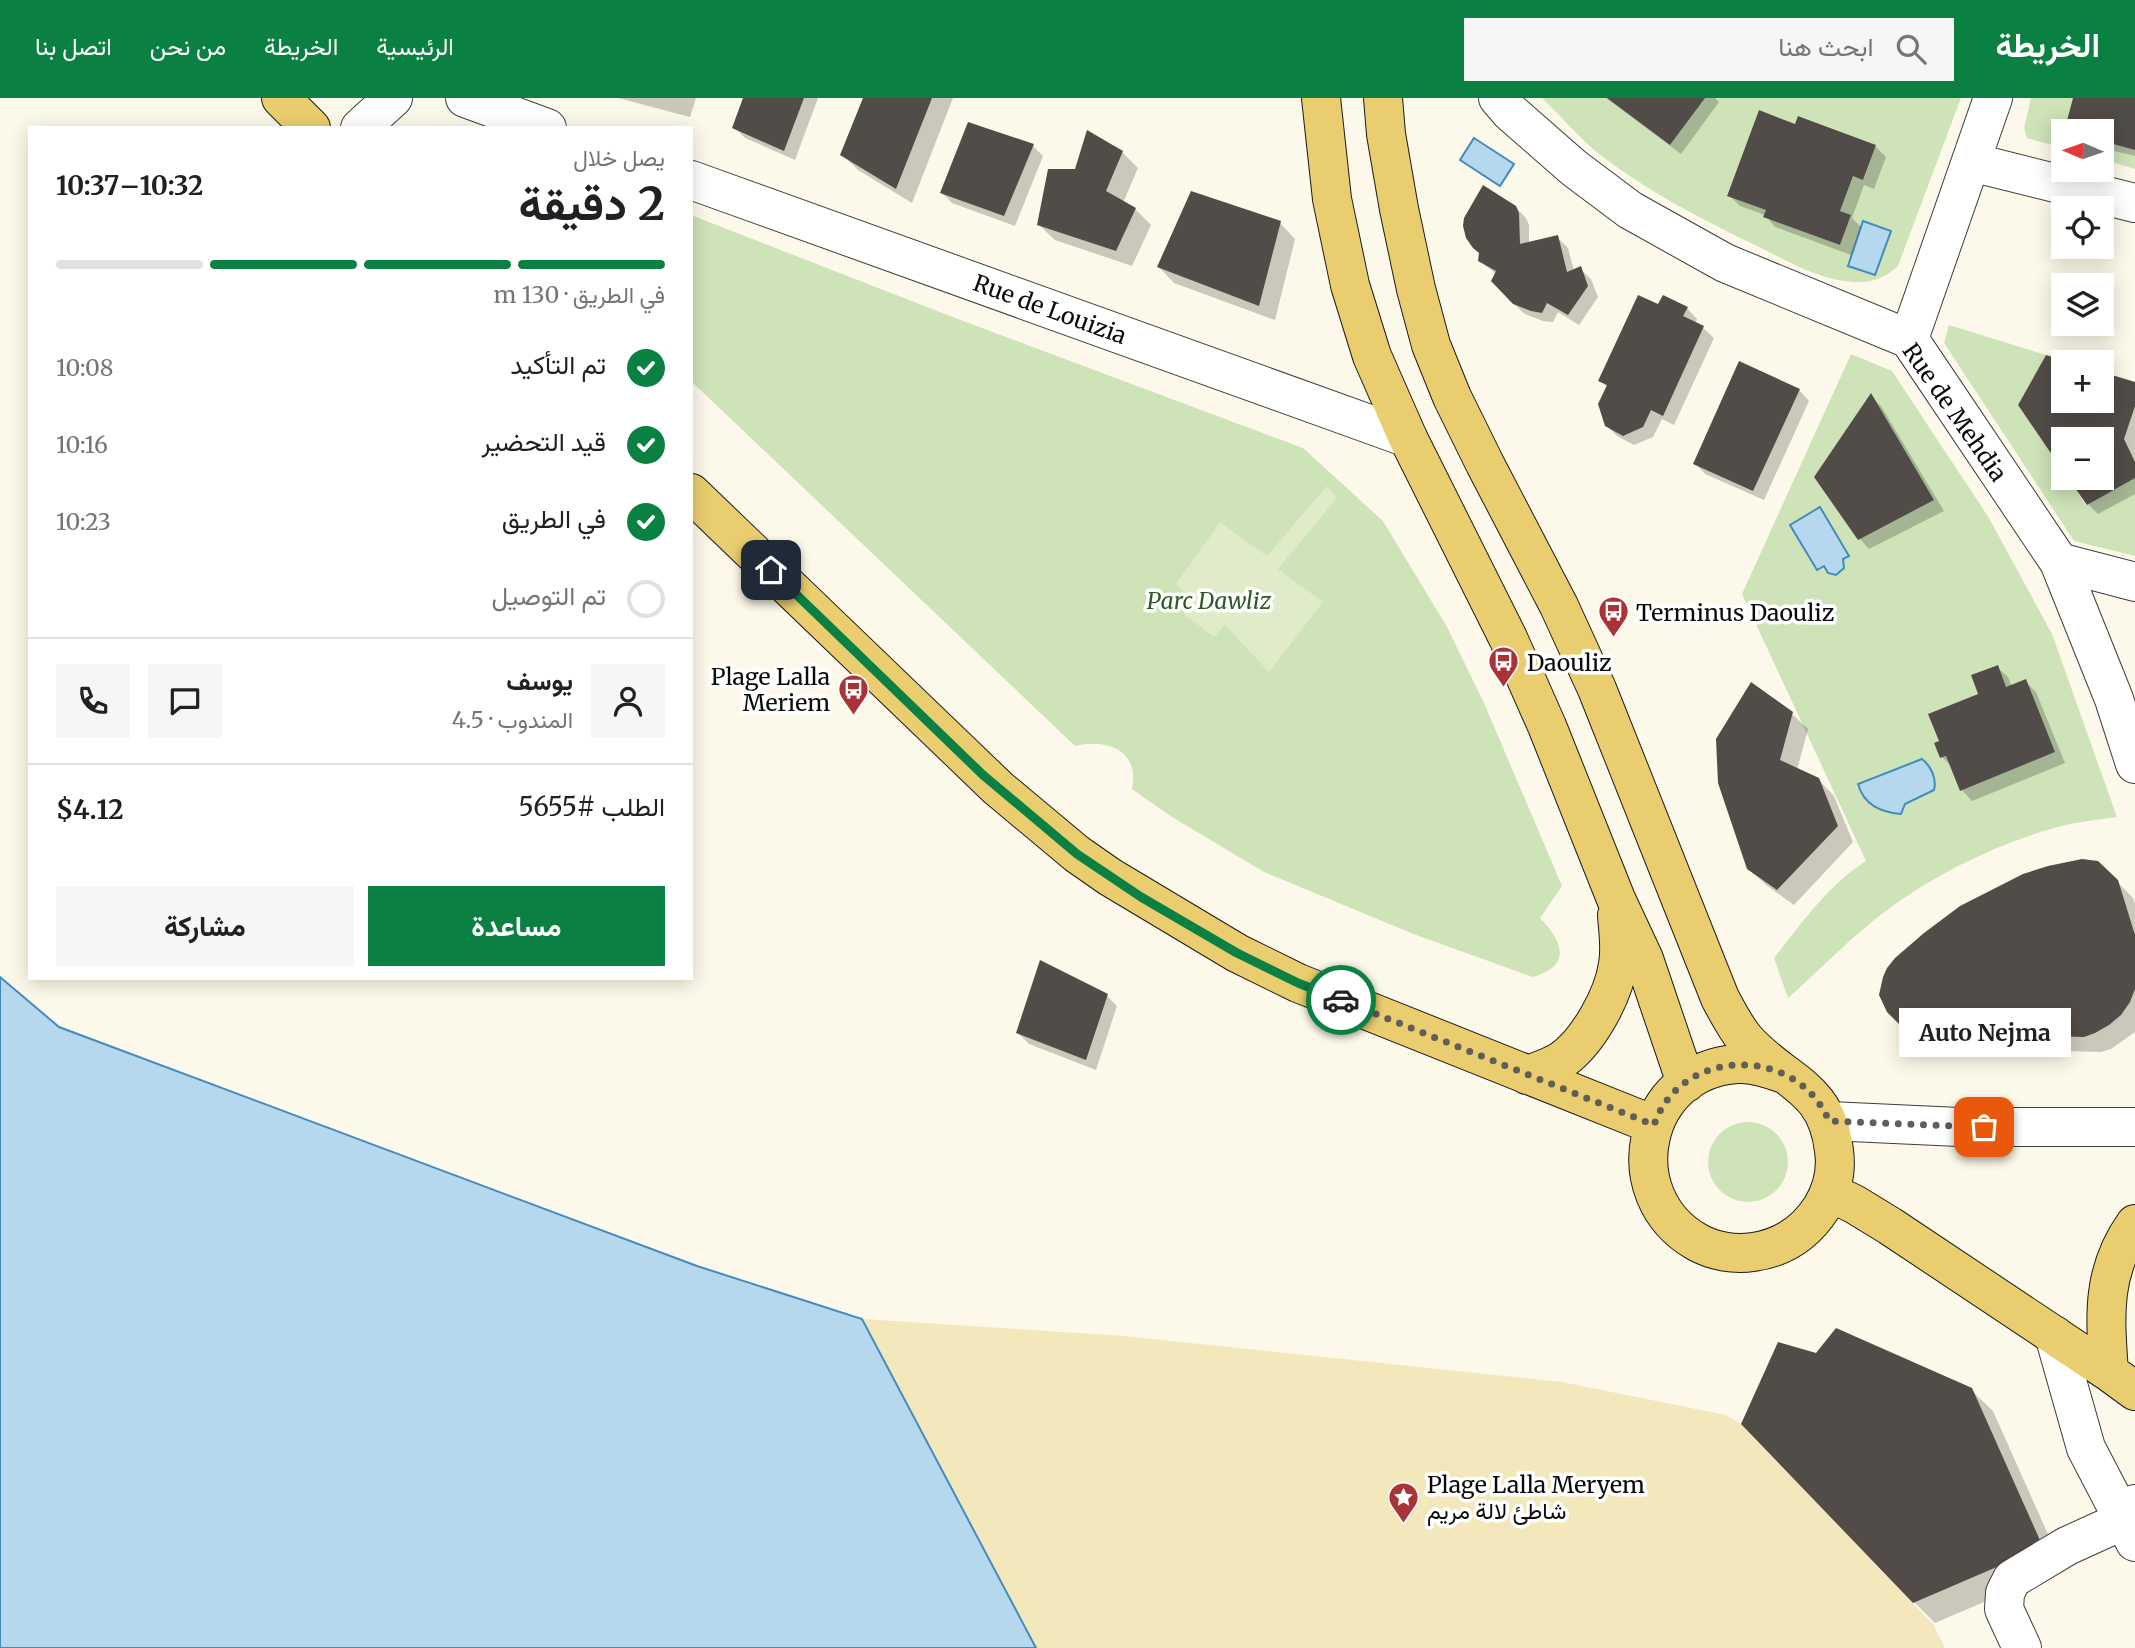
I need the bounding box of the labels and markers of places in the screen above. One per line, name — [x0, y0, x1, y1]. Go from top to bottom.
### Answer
pin — [741, 540, 801, 600]
bus stop icon: Terminus Daouliz — [1596, 595, 1630, 639]
place label: Terminus Daouliz — [1636, 598, 1834, 627]
bus stop icon: Daouliz — [1487, 645, 1521, 689]
place label: Daouliz — [1527, 648, 1612, 677]
place label: Plage Lalla Meriem — [711, 662, 830, 717]
bus stop icon: Plage Lalla Meriem — [836, 672, 870, 716]
callout: Auto Nejma — [1898, 1008, 2070, 1057]
pin — [1954, 1097, 2014, 1157]
place label: Plage Lalla Meryem شاطئ لالة مريم — [1427, 1470, 1645, 1526]
place icon: Plage Lalla Meryem شاطئ لالة مريم — [1387, 1480, 1421, 1524]

